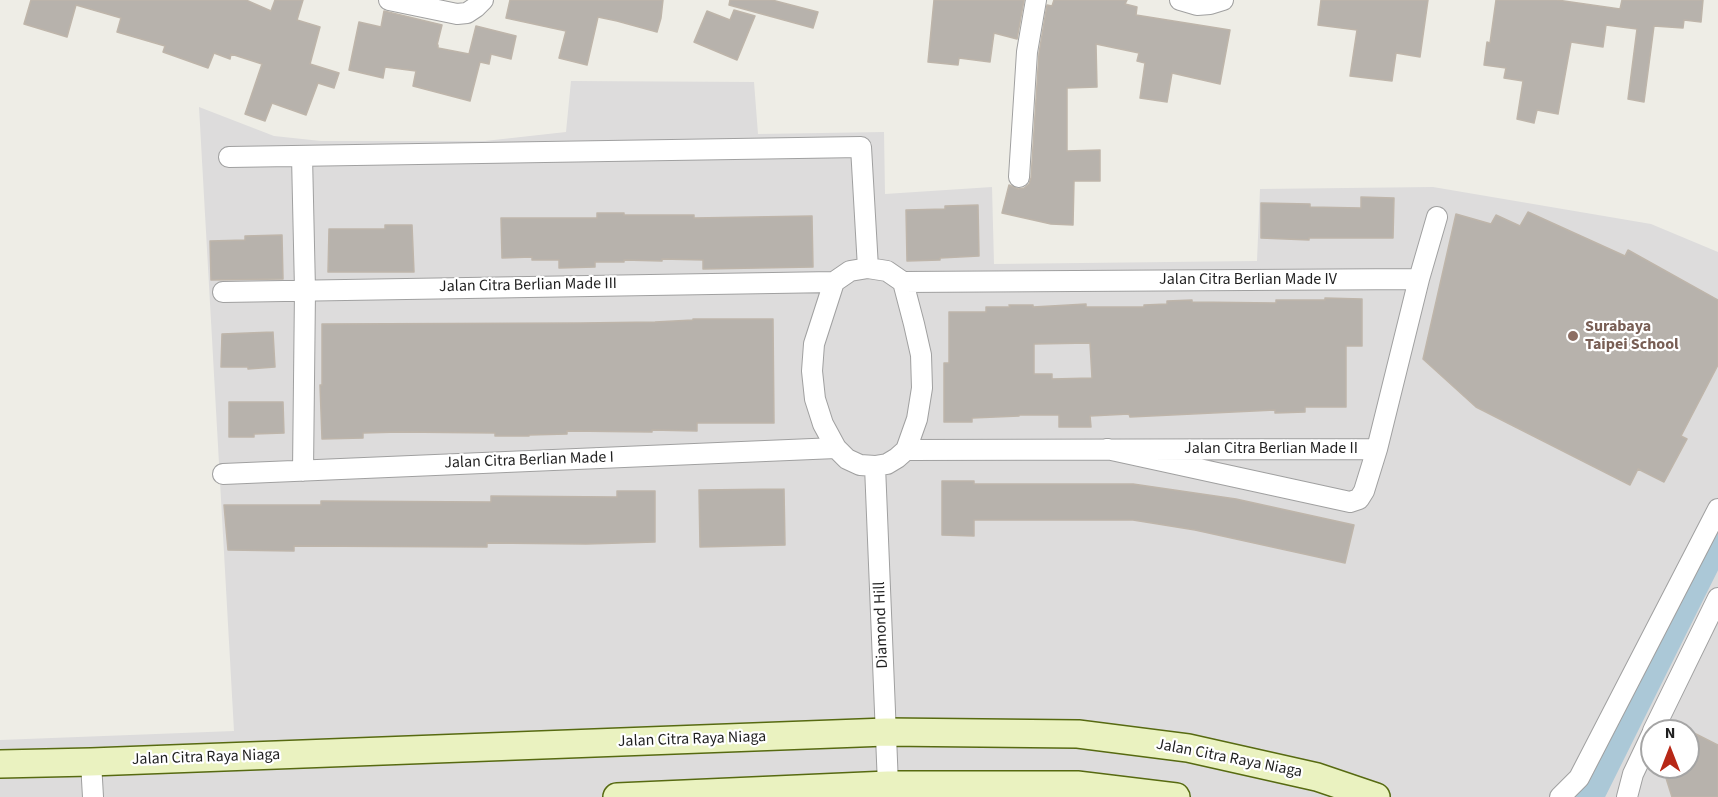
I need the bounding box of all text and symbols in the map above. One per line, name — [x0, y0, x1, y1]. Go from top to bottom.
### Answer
street label: Jalan Citra Berlian Made IV — [1159, 270, 1337, 290]
street label: Jalan Citra Berlian Made III — [439, 275, 617, 297]
place label: Surabaya Taipei School — [1585, 317, 1679, 355]
marker: Surabaya Taipei School — [1566, 329, 1580, 343]
street label: Jalan Citra Berlian Made II — [1184, 439, 1358, 459]
street label: Jalan Citra Berlian Made I — [444, 448, 614, 474]
street label: Diamond Hill — [871, 581, 893, 669]
north arrow — [1640, 719, 1700, 779]
text: N — [1665, 722, 1675, 744]
street label: Jalan Citra Raya Niaga — [617, 728, 767, 752]
street label: Jalan Citra Raya Niaga — [1154, 735, 1304, 783]
street label: Jalan Citra Raya Niaga — [131, 746, 281, 770]

